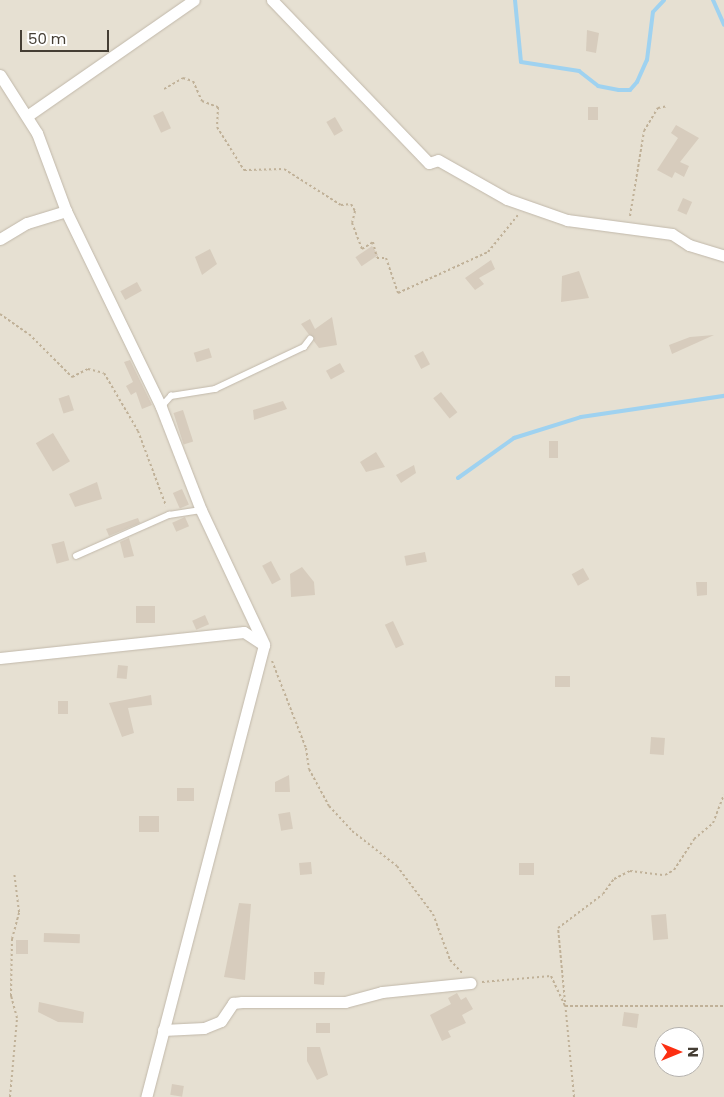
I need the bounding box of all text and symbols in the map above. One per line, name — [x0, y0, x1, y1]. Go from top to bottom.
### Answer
scale bar — [22, 20, 111, 52]
text: 50 m — [28, 28, 66, 49]
north arrow — [654, 1027, 704, 1077]
text: N — [683, 1047, 703, 1057]

